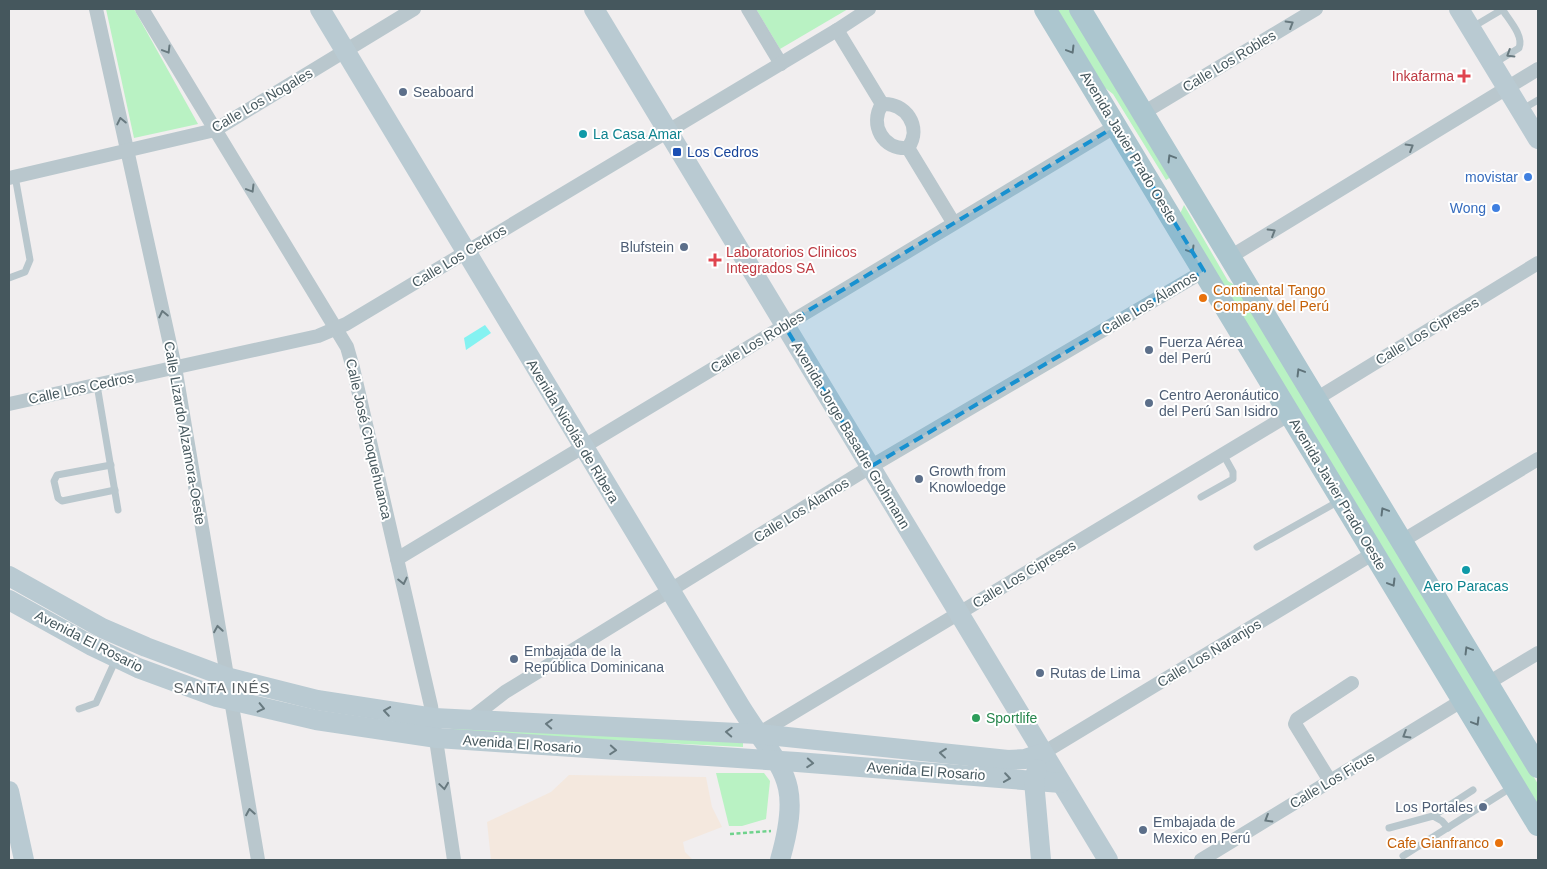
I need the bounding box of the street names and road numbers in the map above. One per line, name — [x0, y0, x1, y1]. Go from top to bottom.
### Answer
street label: Calle Los Robles — [1180, 27, 1278, 95]
street label: Calle Los Nogales — [209, 65, 315, 135]
street label: Avenida Javier Prado Oeste — [1077, 68, 1181, 226]
street label: Calle Los Cedros — [409, 221, 509, 291]
street label: Calle Los Álamos — [1098, 268, 1200, 338]
street label: Calle Los Cipreses — [1373, 294, 1481, 368]
street label: Calle Los Robles — [708, 308, 806, 376]
street label: Avenida Jorge Basadre Grohmann — [789, 339, 913, 531]
street label: Calle Lizardo Alzamora-Oeste — [161, 340, 209, 526]
street label: Avenida Nicolás de Ribera — [524, 356, 622, 506]
street label: Calle José Choquehuanca — [343, 357, 395, 521]
street label: Calle Los Cedros — [27, 369, 135, 407]
street label: Avenida Javier Prado Oeste — [1286, 415, 1390, 573]
street label: Calle Los Álamos — [751, 474, 851, 546]
street label: Calle Los Cipreses — [970, 537, 1078, 611]
street label: Avenida El Rosario — [32, 607, 146, 675]
street label: Calle Los Naranjos — [1154, 616, 1264, 690]
street label: Avenida El Rosario — [462, 732, 582, 756]
street label: Calle Los Ficus — [1287, 748, 1377, 812]
street label: Avenida El Rosario — [866, 759, 986, 783]

